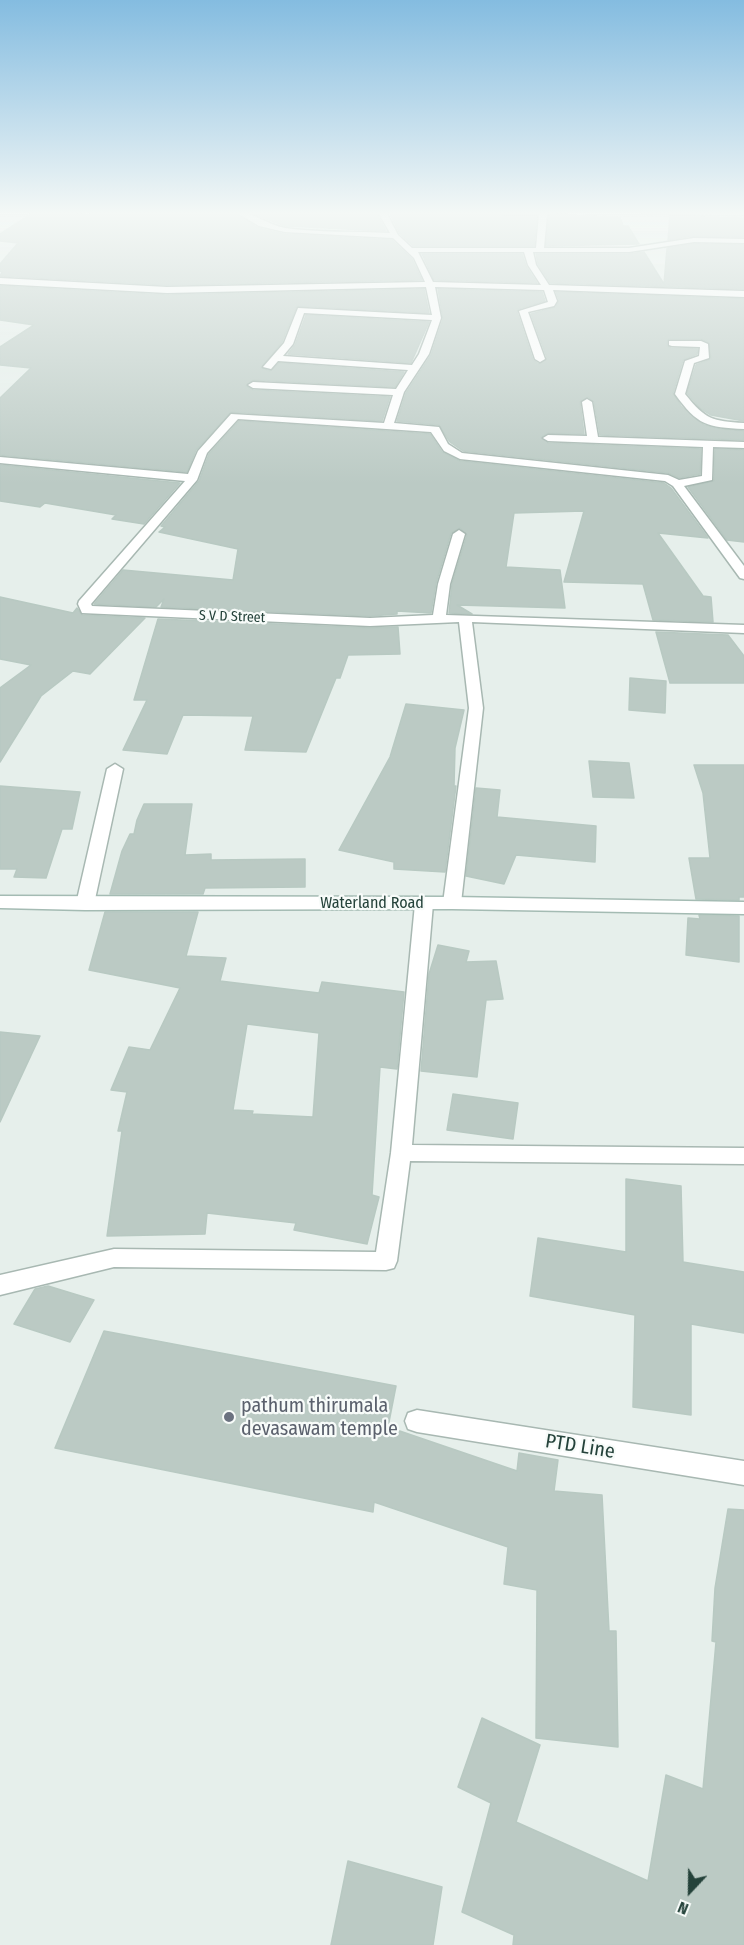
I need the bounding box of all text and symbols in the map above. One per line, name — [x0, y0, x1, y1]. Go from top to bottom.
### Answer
street label: S V D Street — [198, 607, 266, 627]
street label: Waterland Road — [320, 894, 424, 914]
place label: pathum thirumala devasawam temple — [241, 1394, 398, 1441]
marker: pathum thirumala devasawam temple — [222, 1410, 236, 1424]
street label: PTD Line — [544, 1430, 616, 1464]
north arrow — [660, 1861, 720, 1921]
text: N — [675, 1898, 691, 1919]

